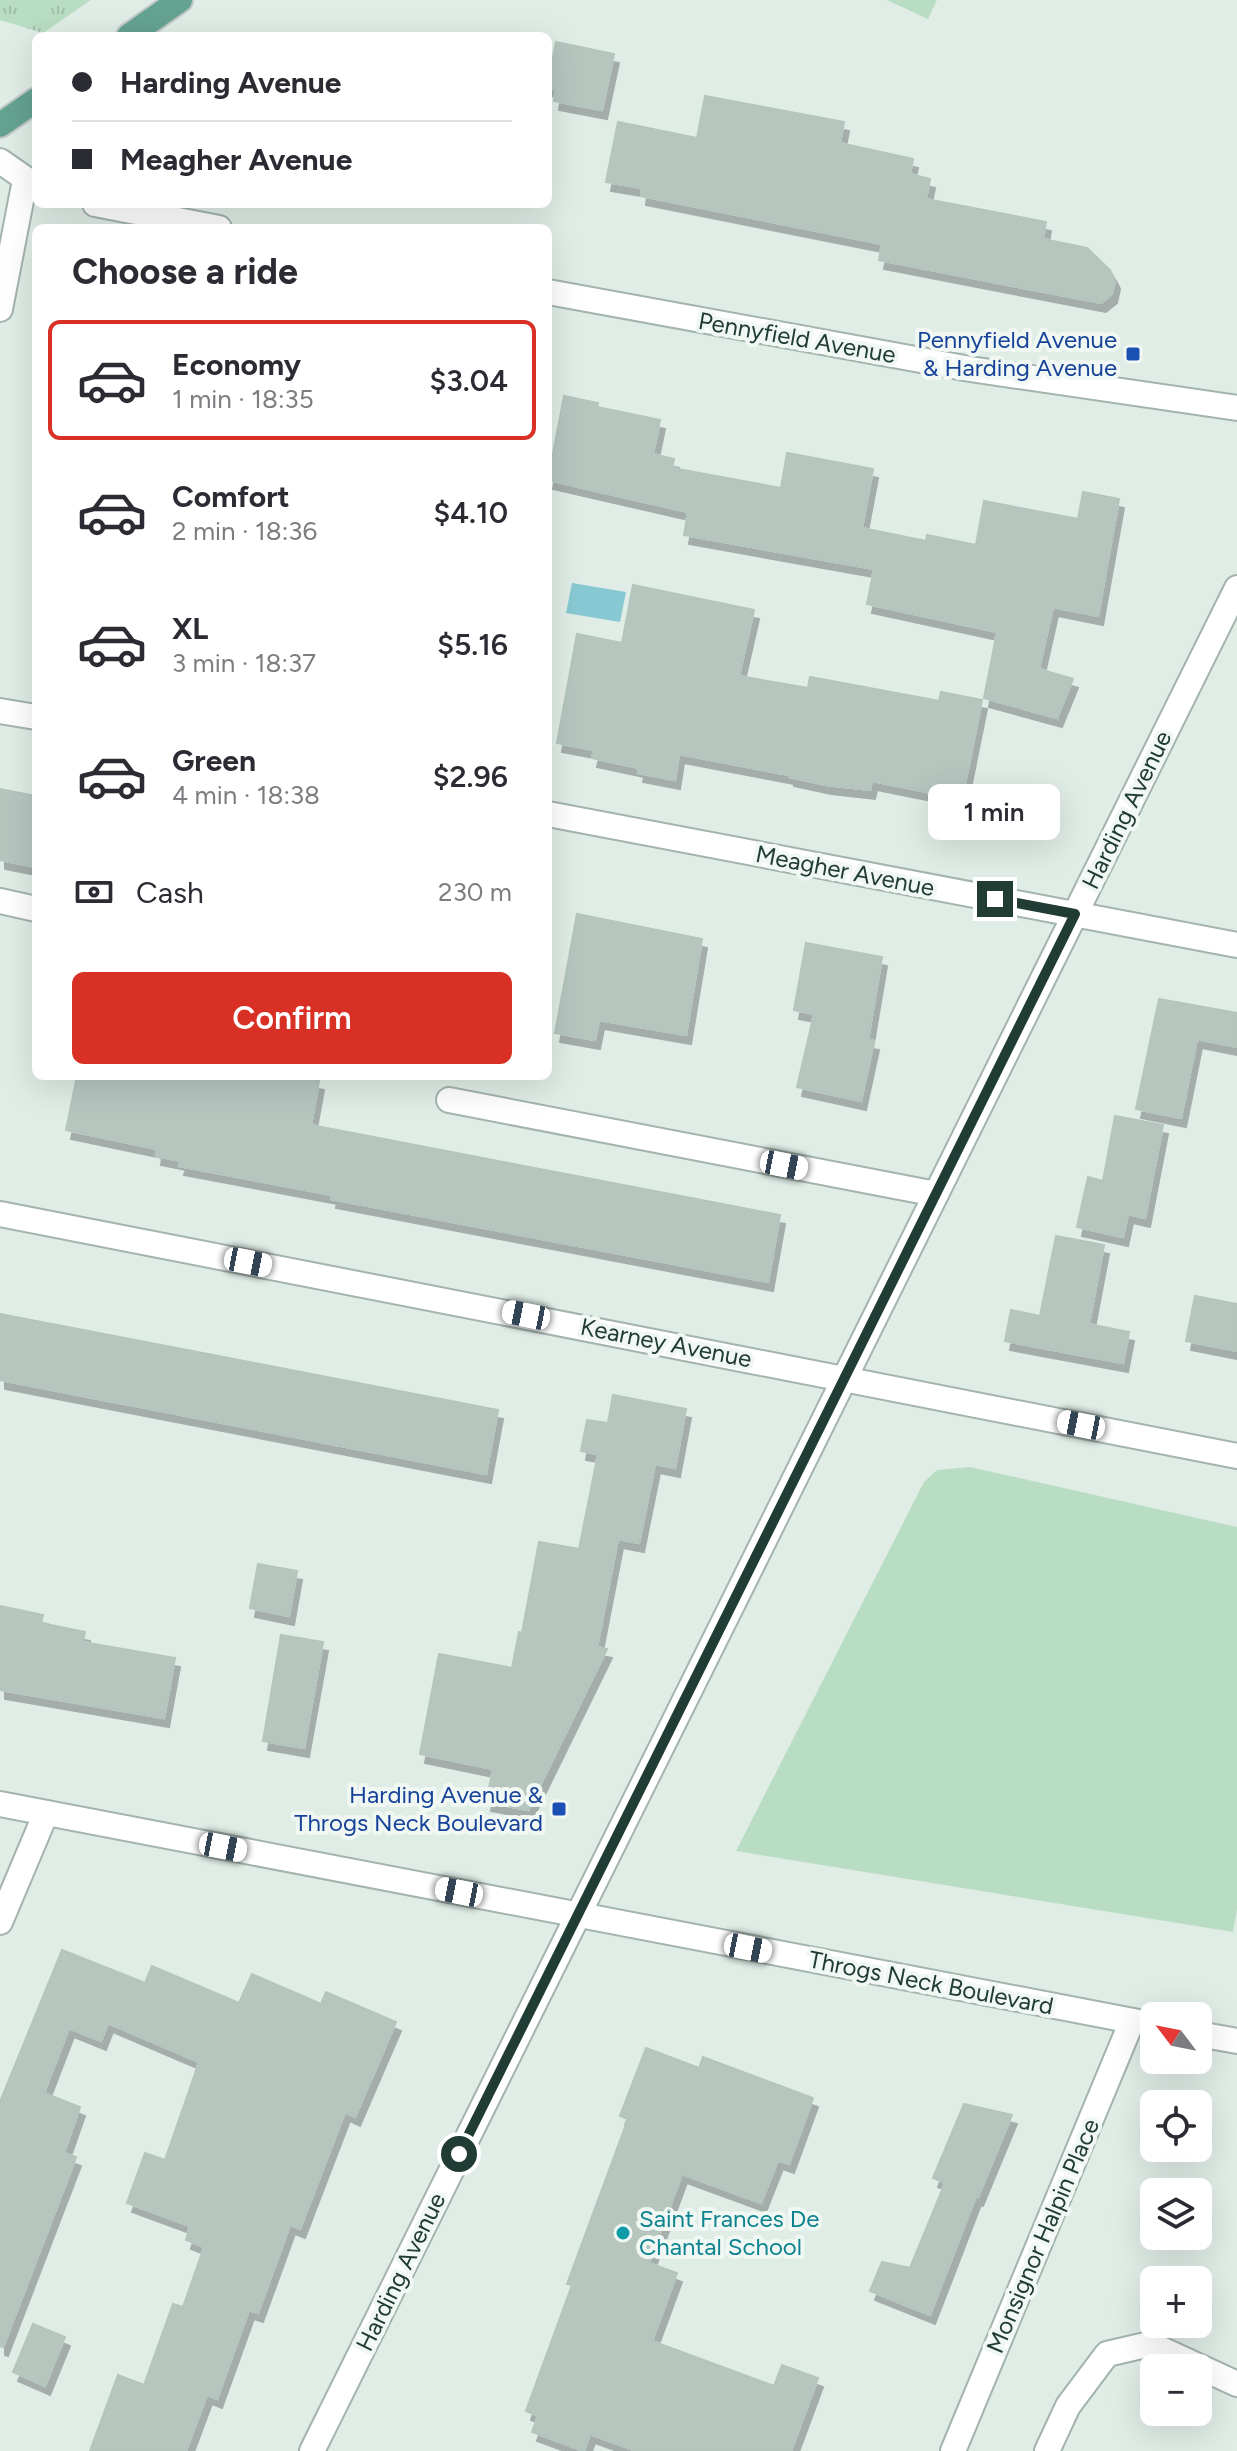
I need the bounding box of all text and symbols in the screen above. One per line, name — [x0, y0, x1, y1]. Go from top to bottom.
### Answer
text: Harding Avenue — [120, 64, 341, 101]
text: Meagher Avenue — [120, 141, 352, 178]
text: Choose a ride — [72, 250, 298, 293]
street label: Pennyfield Avenue — [696, 306, 898, 369]
place label: Pennyfield Avenue & Harding Avenue — [917, 325, 1117, 382]
icon: car — [76, 344, 148, 416]
marker: Pennyfield Avenue & Harding Avenue — [1124, 345, 1142, 363]
text: Economy — [172, 346, 301, 383]
text: $3.04 — [430, 362, 508, 399]
text: 1 min · 18:35 — [172, 383, 314, 415]
icon: car — [76, 476, 148, 548]
text: Comfort — [172, 478, 290, 515]
text: $4.10 — [434, 494, 508, 531]
text: 2 min · 18:36 — [172, 515, 317, 547]
icon: car — [76, 608, 148, 680]
text: XL — [172, 610, 208, 647]
text: $5.16 — [437, 626, 508, 663]
text: 3 min · 18:37 — [172, 647, 316, 679]
street label: Harding Avenue — [1076, 726, 1177, 894]
icon: car — [76, 740, 148, 812]
text: Green — [172, 742, 256, 779]
text: $2.96 — [433, 758, 508, 795]
text: 4 min · 18:38 — [172, 779, 320, 811]
callout: 1 min — [929, 783, 1061, 839]
text: 1 min — [964, 796, 1024, 828]
street label: Meagher Avenue — [753, 839, 937, 902]
icon: cash — [72, 870, 116, 914]
text: Cash — [136, 874, 204, 911]
text: 230 m — [438, 876, 512, 908]
route end — [977, 881, 1013, 917]
button: Confirm — [72, 972, 512, 1064]
car — [758, 1149, 810, 1181]
car — [222, 1246, 274, 1278]
car — [500, 1299, 552, 1331]
street label: Kearney Avenue — [578, 1312, 754, 1373]
car — [1055, 1409, 1107, 1441]
place label: Harding Avenue & Throgs Neck Boulevard — [294, 1780, 544, 1837]
marker: Harding Avenue & Throgs Neck Boulevard — [550, 1800, 568, 1818]
car — [197, 1831, 249, 1863]
car — [433, 1876, 485, 1908]
car — [722, 1932, 774, 1964]
street label: Throgs Neck Boulevard — [806, 1945, 1056, 2020]
north arrow — [1140, 2002, 1212, 2074]
map controls — [1140, 2002, 1212, 2426]
button: locate — [1140, 2090, 1212, 2162]
street label: Monsignor Halpin Place — [980, 2114, 1105, 2357]
route start — [441, 2136, 477, 2172]
button: layers — [1140, 2178, 1212, 2250]
street label: Harding Avenue — [350, 2188, 451, 2356]
place label: Saint Frances De Chantal School — [639, 2204, 819, 2261]
marker: Saint Frances De Chantal School — [614, 2224, 632, 2242]
button: + — [1140, 2266, 1212, 2338]
button: − — [1140, 2354, 1212, 2426]

